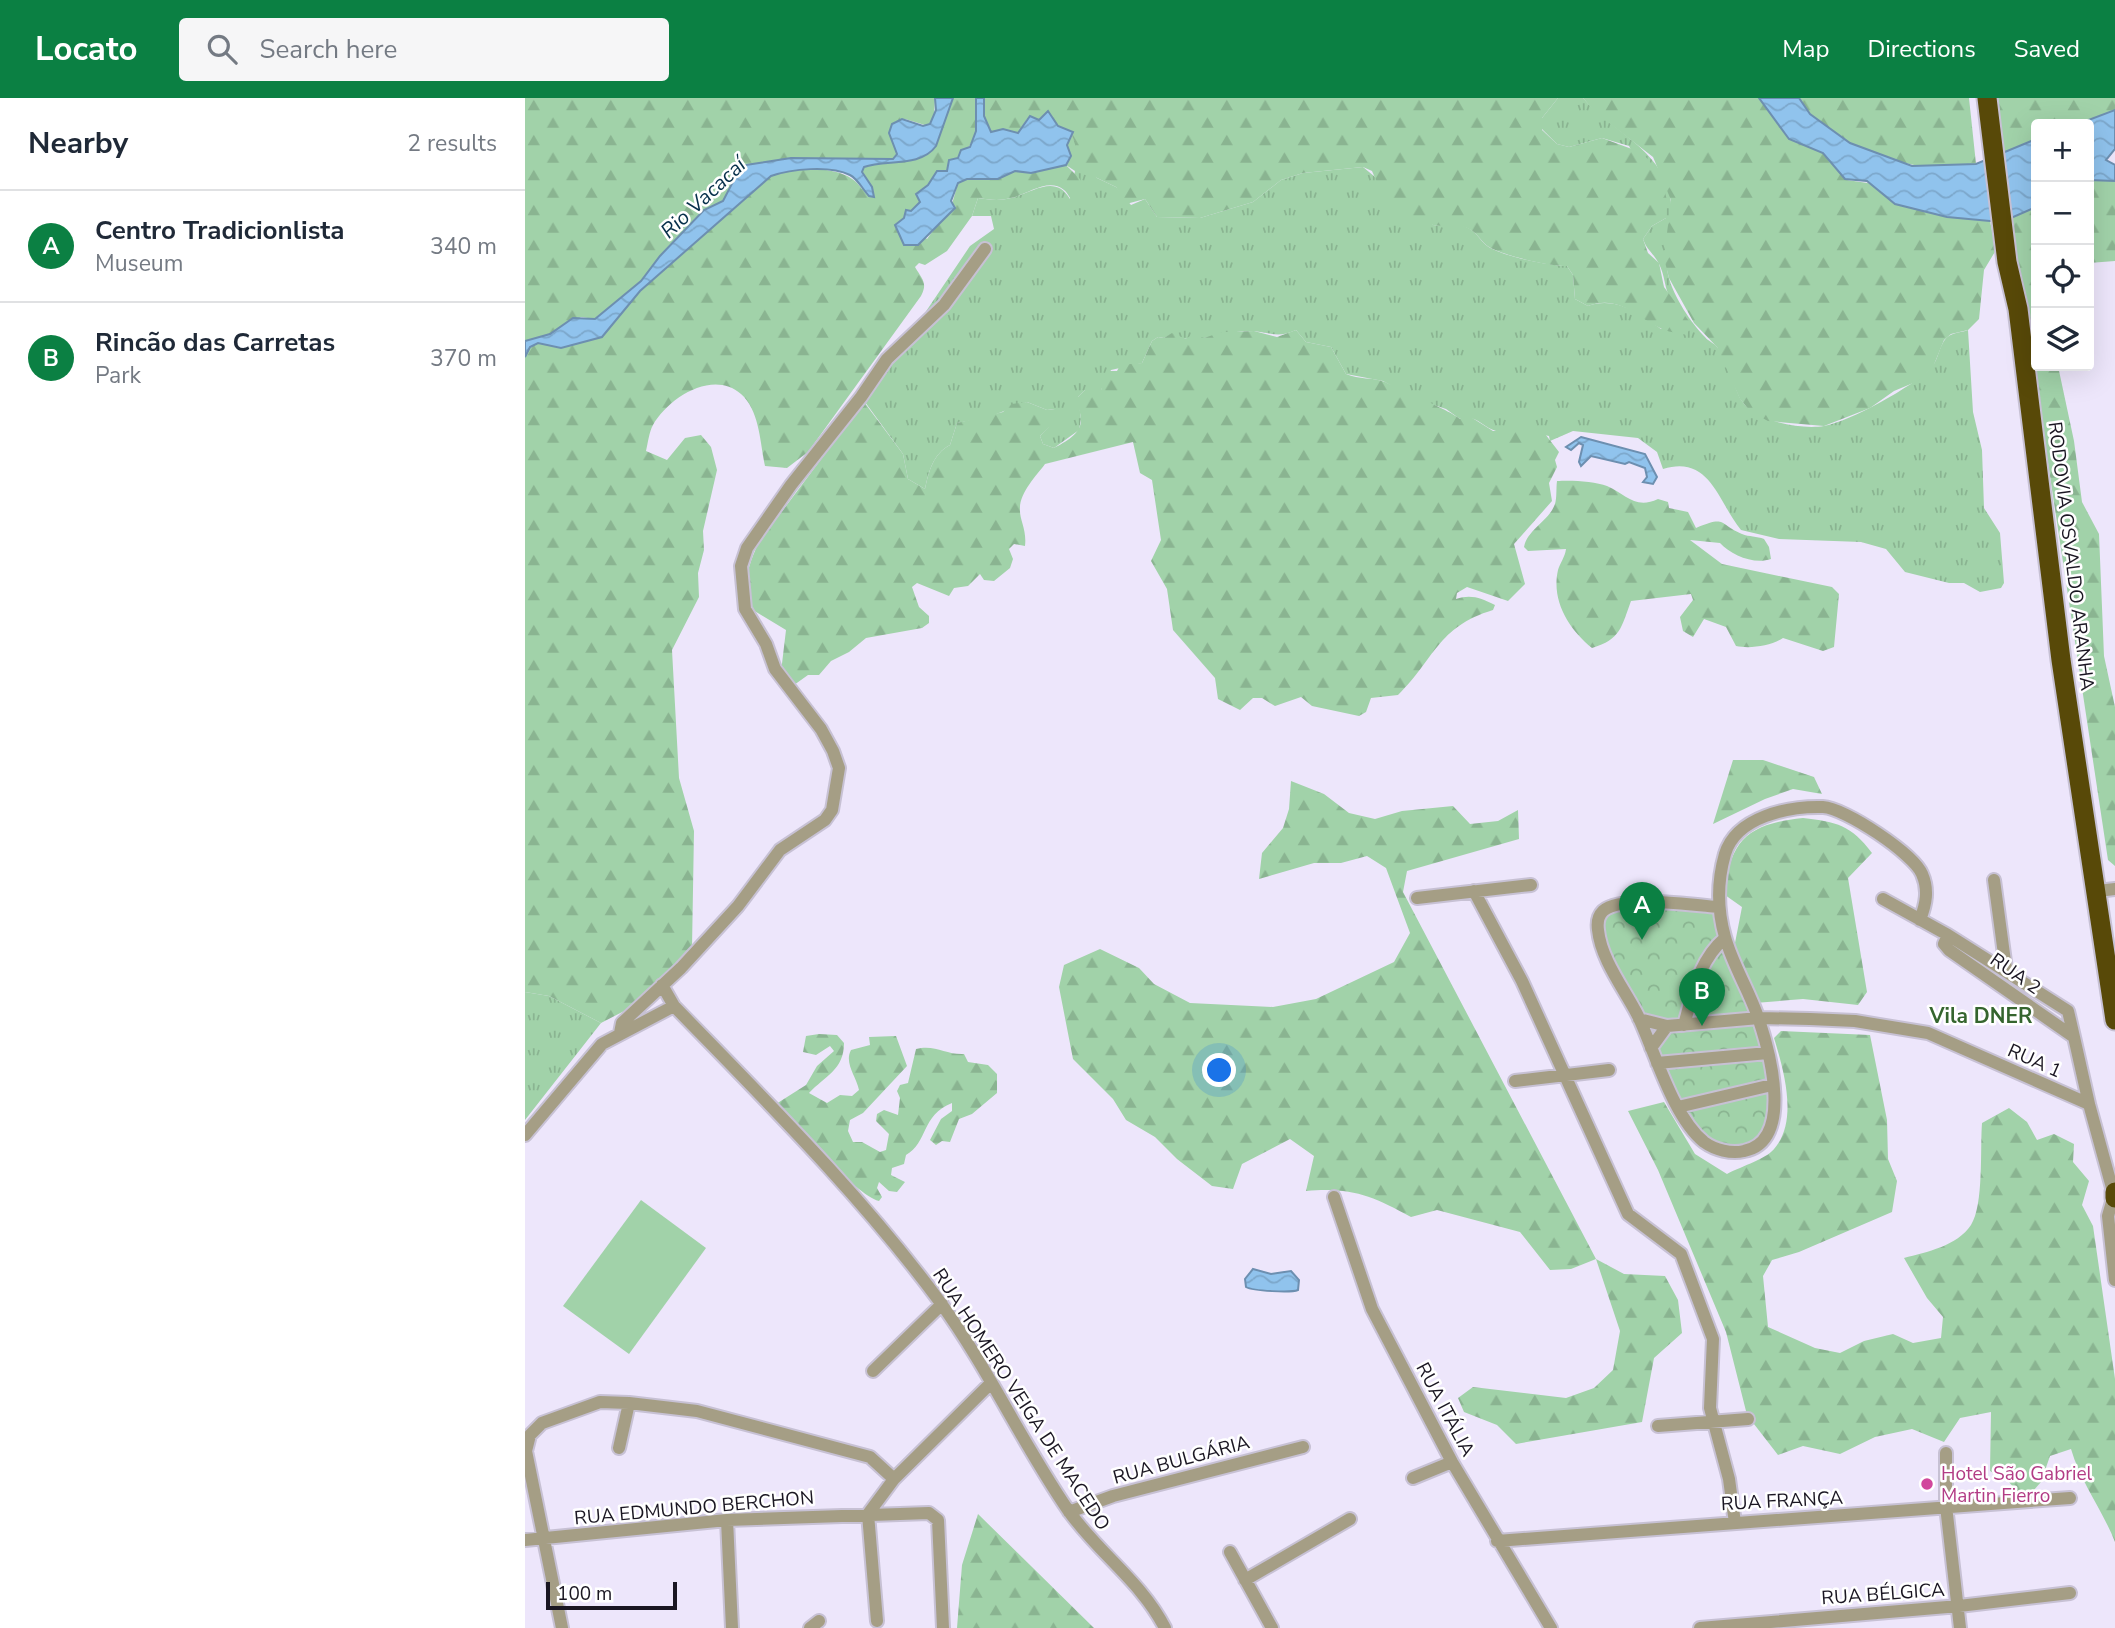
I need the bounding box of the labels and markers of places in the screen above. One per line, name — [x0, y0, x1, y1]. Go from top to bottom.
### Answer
pin: A — [1619, 882, 1665, 940]
pin: B — [1679, 968, 1725, 1026]
place label: Hotel São Gabriel Martin Fierro — [1941, 1461, 2093, 1509]
marker: Hotel São Gabriel Martin Fierro — [1919, 1476, 1935, 1492]

